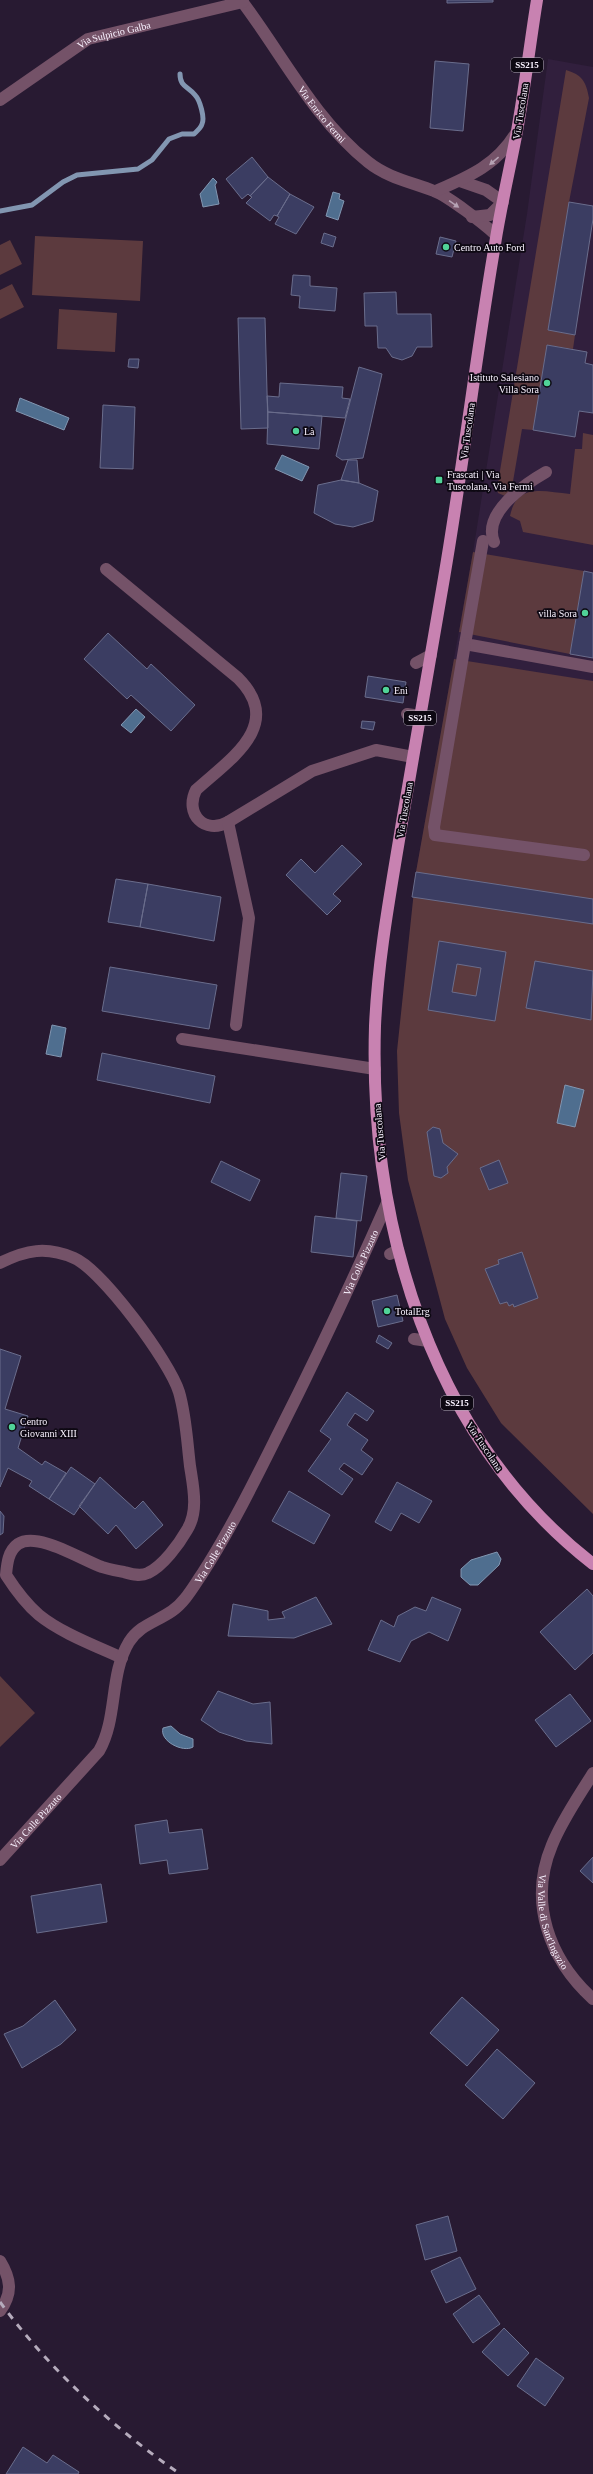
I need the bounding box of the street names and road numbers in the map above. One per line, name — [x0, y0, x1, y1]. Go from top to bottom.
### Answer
street label: Via Sulpicio Galba — [75, 19, 152, 51]
road number: SS215 — [511, 58, 543, 72]
street label: Via Tuscolana — [511, 82, 530, 140]
street label: Via Enrico Fermi — [296, 84, 348, 145]
street label: Via Tuscolana — [458, 402, 477, 460]
road number: SS215 — [404, 711, 436, 725]
street label: Via Tuscolana — [394, 781, 415, 839]
street label: Via Tuscolana — [371, 1103, 387, 1161]
street label: Via Colle Pizzuto — [341, 1228, 380, 1297]
road number: SS215 — [441, 1396, 473, 1410]
street label: Via Tuscolana — [464, 1420, 505, 1473]
street label: Via Colle Pizzuto — [192, 1519, 238, 1585]
street label: Via Colle Pizzuto — [8, 1791, 64, 1851]
street label: Via Valle di Sant'Ingazio — [536, 1873, 570, 1972]

